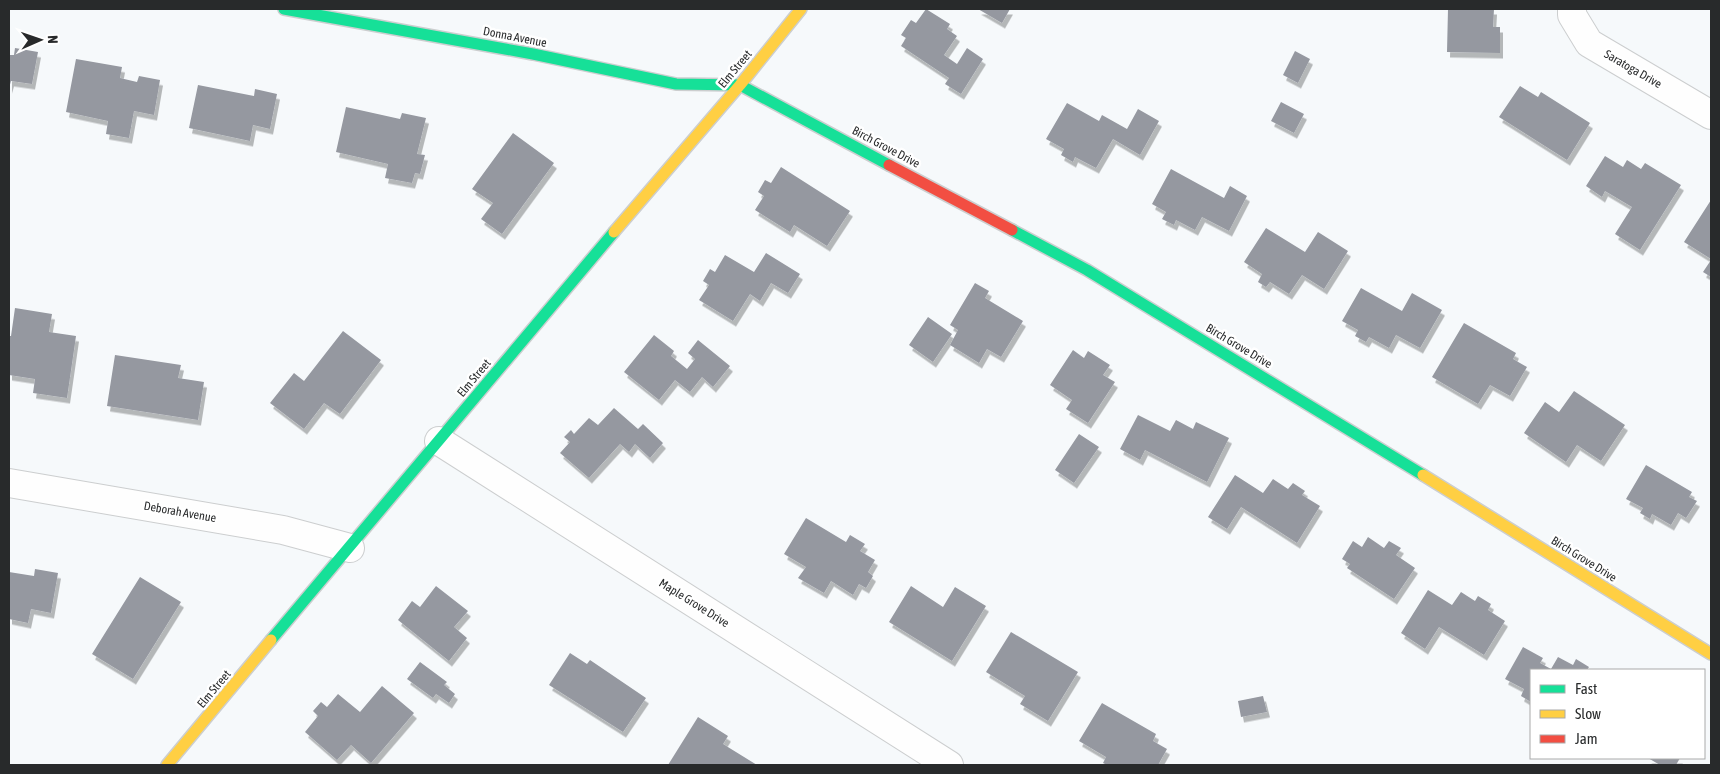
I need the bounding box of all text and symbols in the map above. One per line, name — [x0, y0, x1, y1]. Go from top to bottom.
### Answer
north arrow — [15, 15, 65, 65]
street label: Donna Avenue — [482, 24, 548, 50]
text: N — [45, 35, 61, 44]
street label: Elm Street — [715, 47, 755, 91]
street label: Saratoga Drive — [1602, 47, 1664, 91]
street label: Birch Grove Drive — [850, 123, 922, 171]
street label: Birch Grove Drive — [1203, 321, 1275, 371]
street label: Elm Street — [454, 356, 494, 400]
street label: Deborah Avenue — [143, 499, 217, 525]
street label: Birch Grove Drive — [1549, 533, 1619, 585]
street label: Maple Grove Drive — [656, 576, 732, 630]
street label: Elm Street — [194, 667, 234, 711]
legend — [1530, 669, 1705, 759]
text: Fast — [1575, 680, 1597, 697]
text: Slow — [1575, 705, 1601, 722]
text: Jam — [1575, 730, 1598, 747]

